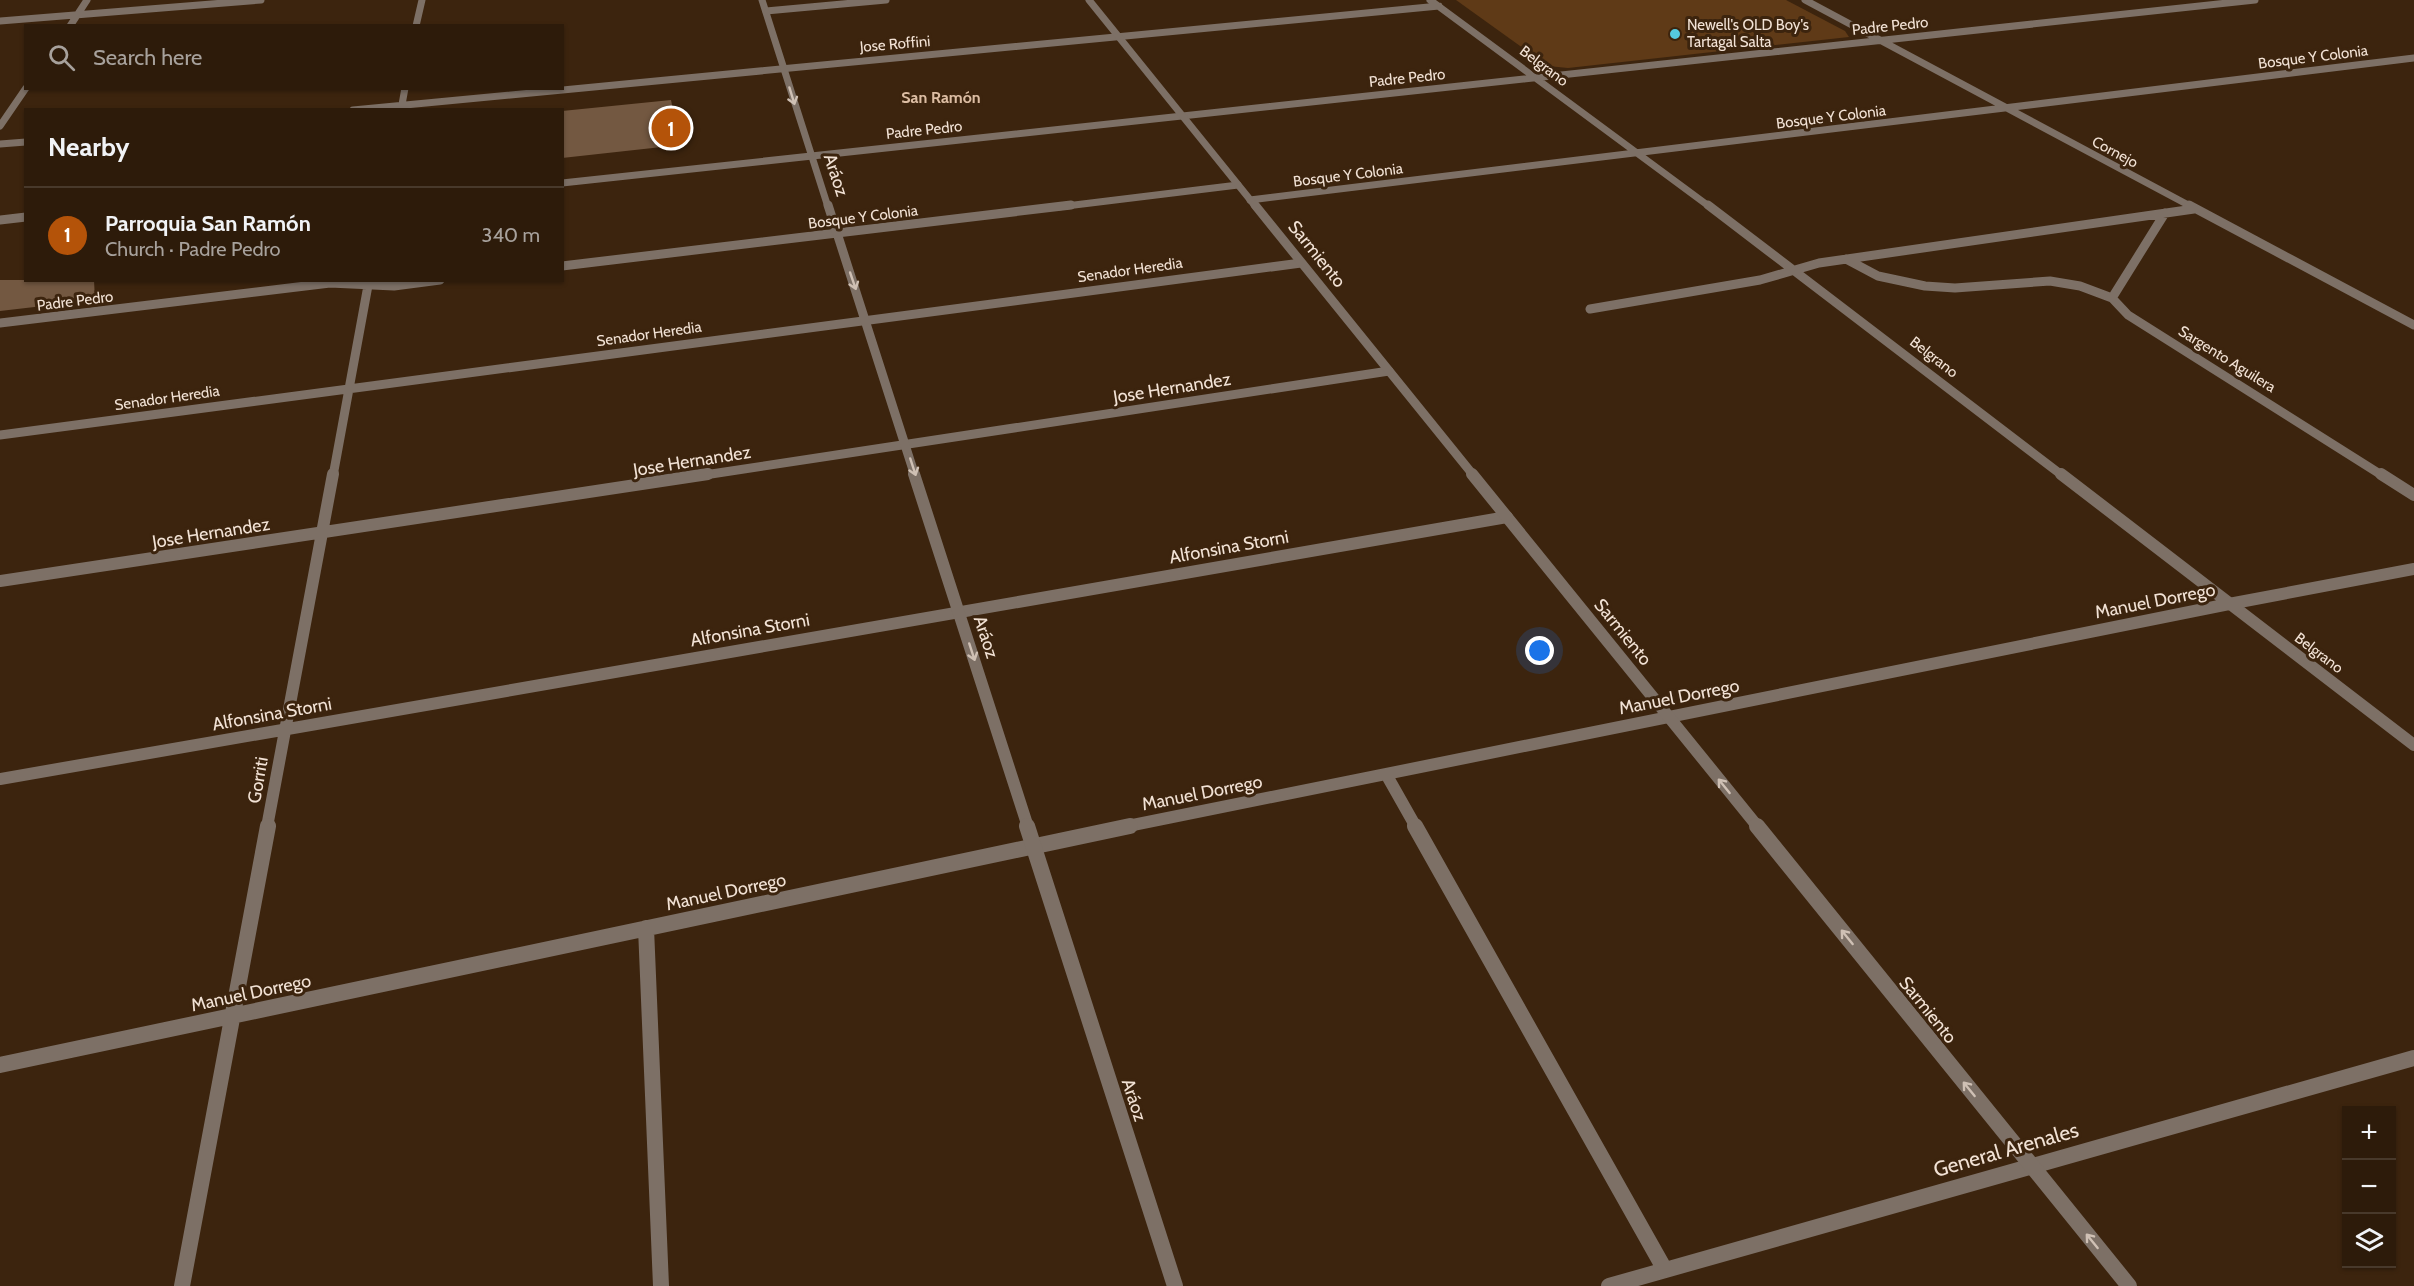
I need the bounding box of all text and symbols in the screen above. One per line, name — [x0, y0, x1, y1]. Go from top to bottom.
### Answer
street label: Padre Pedro — [1851, 13, 1929, 39]
place label: Newell's OLD Boy's Tartagal Salta — [1687, 16, 1809, 51]
search box — [24, 24, 564, 90]
marker: Newell's OLD Boy's Tartagal Salta — [1668, 27, 1682, 41]
street label: Jose Roffini — [858, 32, 931, 56]
icon: search — [45, 41, 78, 74]
street label: Bosque Y Colonia — [2257, 41, 2370, 73]
street label: Belgrano — [1516, 42, 1572, 90]
text: Search here — [93, 44, 202, 71]
street label: Padre Pedro — [1368, 65, 1446, 91]
one-way arrow — [787, 86, 798, 105]
district label: San Ramón — [901, 88, 981, 107]
street label: Bosque Y Colonia — [1775, 101, 1888, 133]
pin: 1 — [652, 106, 690, 150]
street label: Padre Pedro — [885, 117, 963, 143]
text: Nearby — [48, 131, 129, 163]
street label: Cornejo — [2089, 132, 2141, 172]
street label: Aráoz — [819, 151, 853, 200]
street label: Bosque Y Colonia — [1292, 159, 1405, 191]
street label: Bosque Y Colonia — [807, 201, 920, 233]
text: Parroquia San Ramón — [105, 210, 311, 237]
street label: Sarmiento — [1283, 216, 1351, 292]
text: 1 — [64, 223, 71, 247]
text: 340 m — [482, 223, 540, 247]
text: Church · Padre Pedro — [105, 237, 281, 261]
street label: Senador Heredia — [1076, 254, 1184, 286]
one-way arrow — [848, 271, 859, 290]
street label: Padre Pedro — [36, 287, 114, 315]
street label: Senador Heredia — [595, 318, 703, 350]
street label: Sargento Aguilera — [2175, 322, 2280, 397]
street label: Belgrano — [1906, 333, 1962, 381]
street label: Jose Hernandez — [1111, 368, 1233, 408]
street label: Senador Heredia — [113, 382, 221, 414]
street label: Jose Hernandez — [631, 441, 753, 481]
one-way arrow — [908, 457, 919, 476]
street label: Jose Hernandez — [150, 513, 272, 553]
street label: Alfonsina Storni — [1168, 526, 1290, 568]
street label: Manuel Dorrego — [2093, 579, 2217, 623]
street label: Sarmiento — [1589, 594, 1657, 670]
street label: Alfonsina Storni — [689, 609, 811, 651]
street label: Aráoz — [969, 613, 1003, 662]
street label: Belgrano — [2291, 629, 2347, 677]
your location — [1525, 636, 1554, 665]
one-way arrow — [967, 642, 978, 661]
street label: Manuel Dorrego — [1617, 675, 1741, 719]
street label: Alfonsina Storni — [211, 693, 333, 735]
street label: Gorriti — [243, 755, 273, 805]
street label: Manuel Dorrego — [1140, 771, 1264, 815]
one-way arrow — [1717, 778, 1730, 794]
street label: Manuel Dorrego — [664, 869, 788, 915]
one-way arrow — [1840, 930, 1853, 946]
street label: Manuel Dorrego — [189, 970, 313, 1016]
street label: Sarmiento — [1894, 972, 1962, 1048]
street label: Aráoz — [1117, 1076, 1151, 1125]
one-way arrow — [1963, 1081, 1976, 1097]
map controls — [2342, 1106, 2396, 1268]
button: + — [2342, 1106, 2396, 1160]
street label: General Arenales — [1930, 1117, 2082, 1182]
button: − — [2342, 1160, 2396, 1214]
button: layers — [2342, 1214, 2396, 1268]
one-way arrow — [2085, 1233, 2098, 1249]

